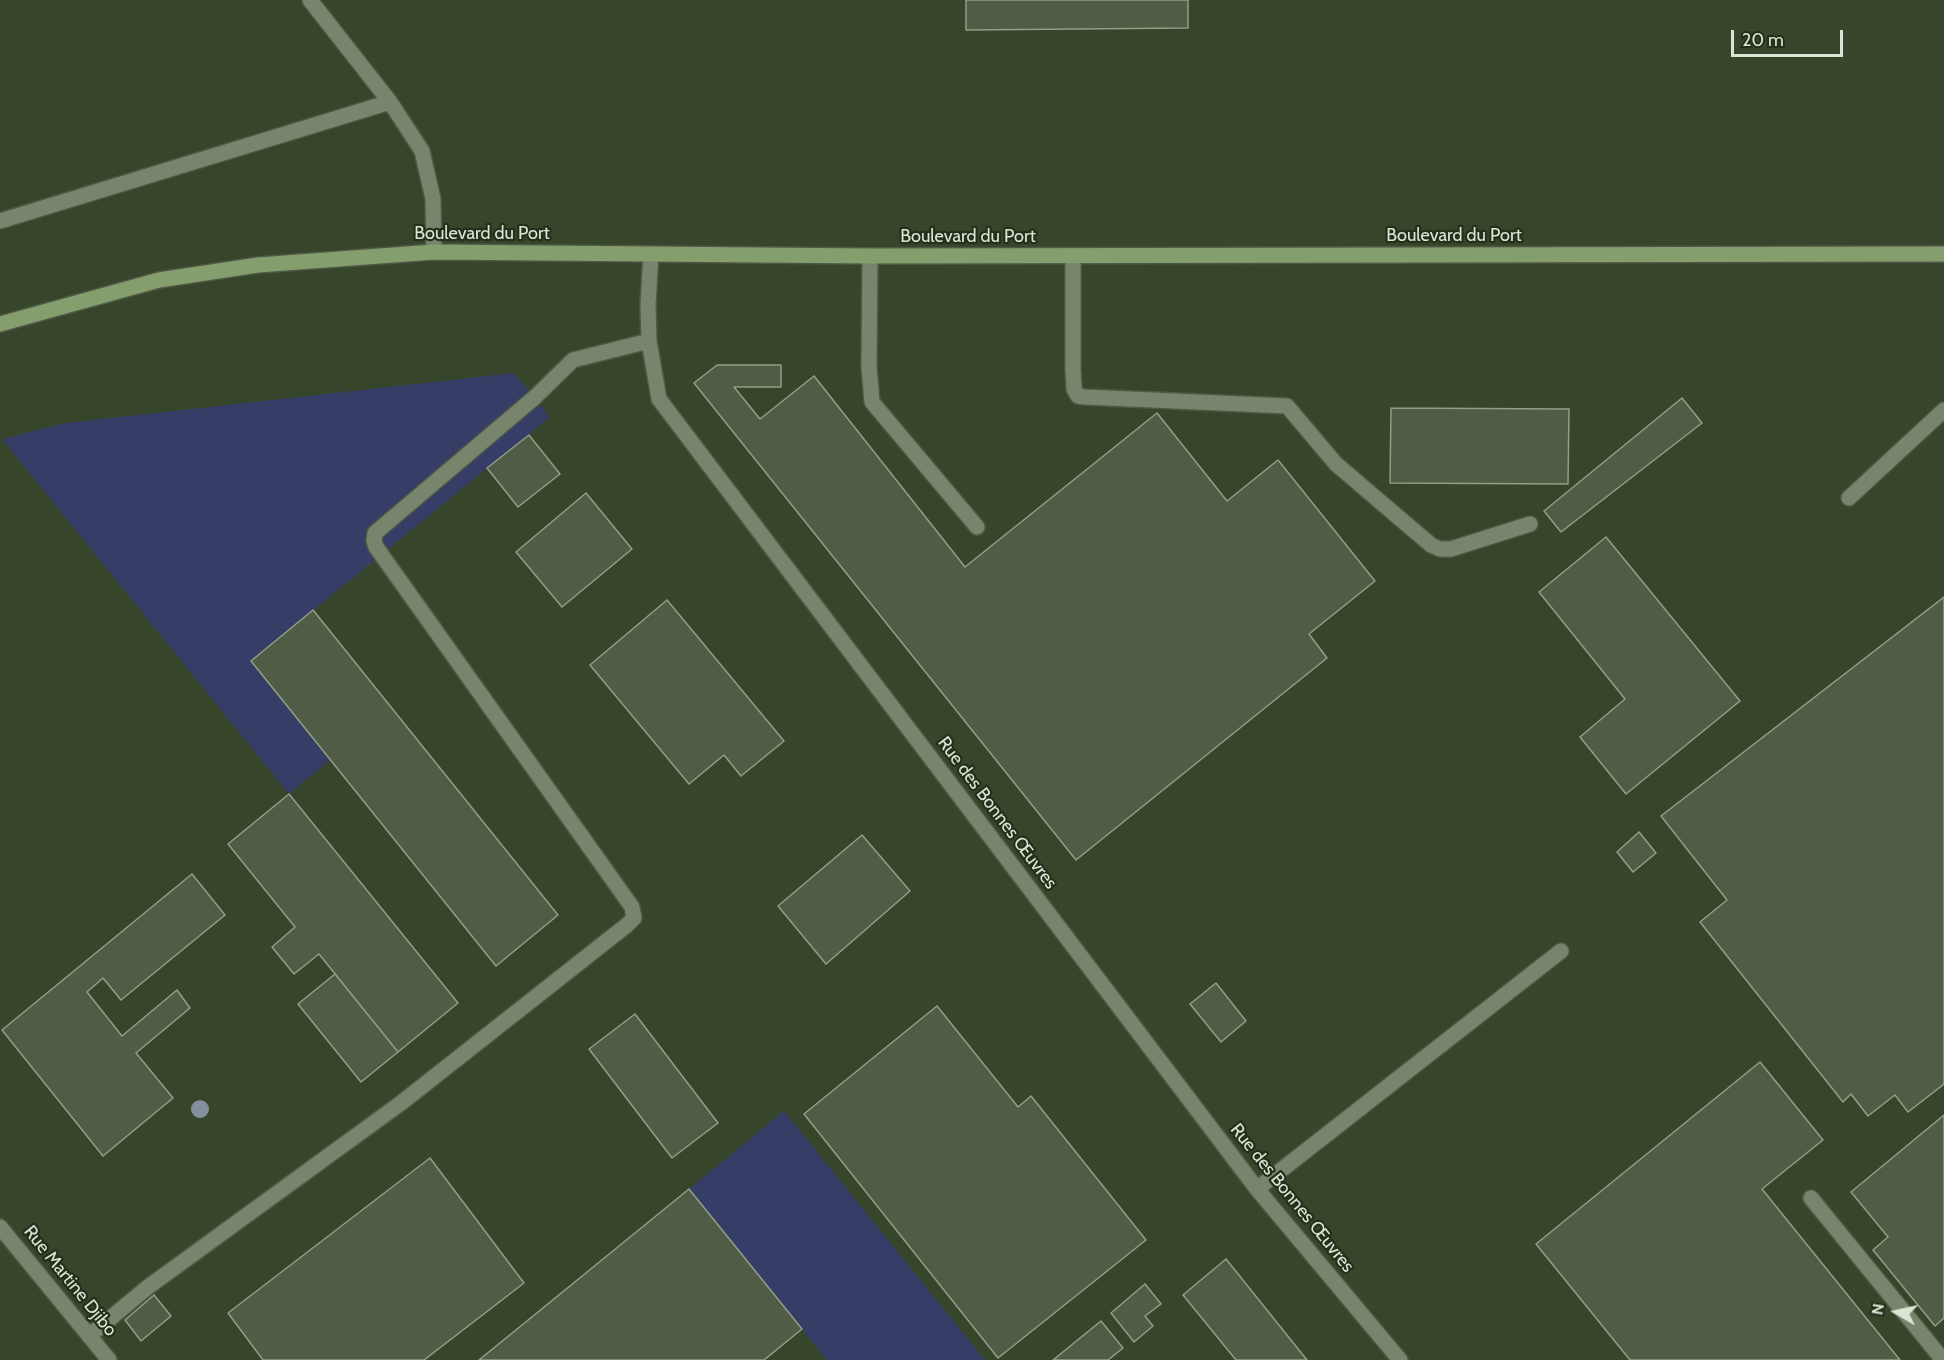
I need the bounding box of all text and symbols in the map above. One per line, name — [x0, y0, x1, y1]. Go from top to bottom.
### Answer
scale bar — [1734, 18, 1846, 56]
text: 20 m — [1742, 29, 1784, 51]
street label: Boulevard du Port — [414, 223, 550, 245]
street label: Boulevard du Port — [1386, 225, 1522, 247]
street label: Boulevard du Port — [900, 226, 1036, 248]
street label: Rue des Bonnes Œuvres — [933, 733, 1061, 893]
street label: Rue des Bonnes Œuvres — [1225, 1119, 1359, 1277]
street label: Rue Martine Djibo — [19, 1221, 121, 1341]
north arrow — [1866, 1282, 1926, 1342]
text: N — [1867, 1302, 1888, 1316]

